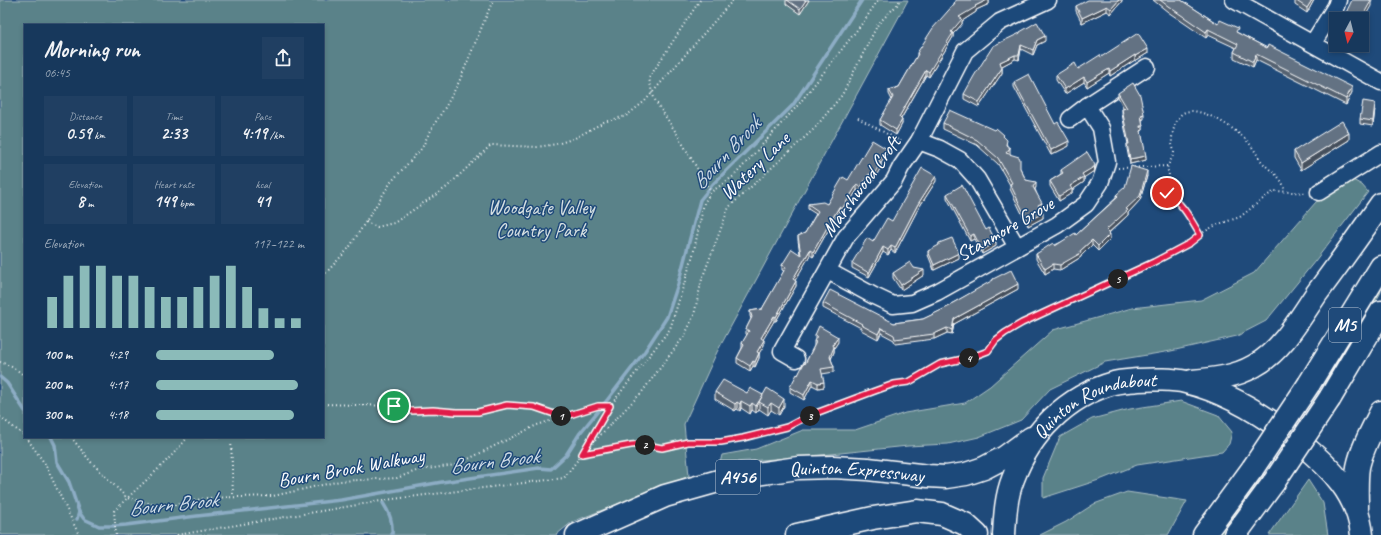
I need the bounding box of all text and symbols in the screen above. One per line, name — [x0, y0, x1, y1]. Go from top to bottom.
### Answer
north arrow — [1329, 12, 1369, 52]
map controls — [1329, 12, 1369, 52]
text: Morning run — [44, 36, 140, 64]
button: share — [262, 37, 304, 79]
text: 06:45 — [44, 65, 70, 81]
text: Distance — [69, 109, 102, 123]
text: Time — [166, 109, 182, 123]
text: Pace — [254, 109, 271, 123]
water label: Bourn Brook — [686, 109, 768, 194]
text: 0.59 — [66, 123, 92, 144]
text: 2:33 — [161, 123, 187, 144]
text: 4:19 — [241, 123, 267, 144]
street label: Watery Lane — [715, 126, 796, 205]
text: km — [92, 128, 105, 142]
text: /km — [267, 128, 284, 142]
street label: Marshwood Croft — [816, 129, 907, 241]
pin — [1150, 176, 1184, 210]
text: Elevation — [68, 177, 102, 191]
text: Heart rate — [154, 177, 194, 191]
text: kcal — [255, 177, 270, 191]
icon: check — [1156, 182, 1178, 204]
street label: Stanmore Grove — [952, 190, 1059, 267]
text: 8 — [77, 191, 85, 212]
text: 149 — [154, 191, 176, 212]
text: 41 — [255, 191, 270, 212]
park label: Woodgate Valley Country Park — [488, 195, 596, 243]
text: m — [85, 196, 94, 210]
text: bpm — [176, 196, 194, 210]
text: Elevation — [44, 236, 84, 252]
text: 117–122 m — [253, 236, 304, 252]
pin: 5 — [1108, 269, 1128, 289]
text: 5 — [1116, 272, 1120, 286]
road number: M5 — [1329, 308, 1361, 342]
text: 100 m — [44, 347, 72, 363]
text: 4:29 — [108, 347, 128, 363]
pin: 4 — [959, 348, 979, 368]
text: 4 — [967, 351, 971, 365]
street label: Quinton Roundabout — [1027, 367, 1158, 444]
text: 200 m — [44, 377, 72, 393]
text: 4:17 — [108, 377, 128, 393]
pin — [377, 389, 411, 423]
icon: arrive — [383, 395, 405, 417]
pin: 1 — [551, 406, 571, 426]
pin: 3 — [800, 406, 820, 426]
text: 300 m — [44, 407, 72, 423]
text: 4:18 — [108, 407, 128, 423]
text: 1 — [559, 409, 563, 423]
text: 3 — [808, 409, 812, 423]
pin: 2 — [635, 435, 655, 455]
text: 2 — [643, 438, 647, 452]
water label: Bourn Brook — [448, 442, 543, 479]
street label: Bourn Brook Walkway — [276, 443, 427, 493]
street label: Quinton Expressway — [787, 454, 927, 488]
road number: A456 — [716, 460, 760, 494]
water label: Bourn Brook — [127, 486, 222, 522]

